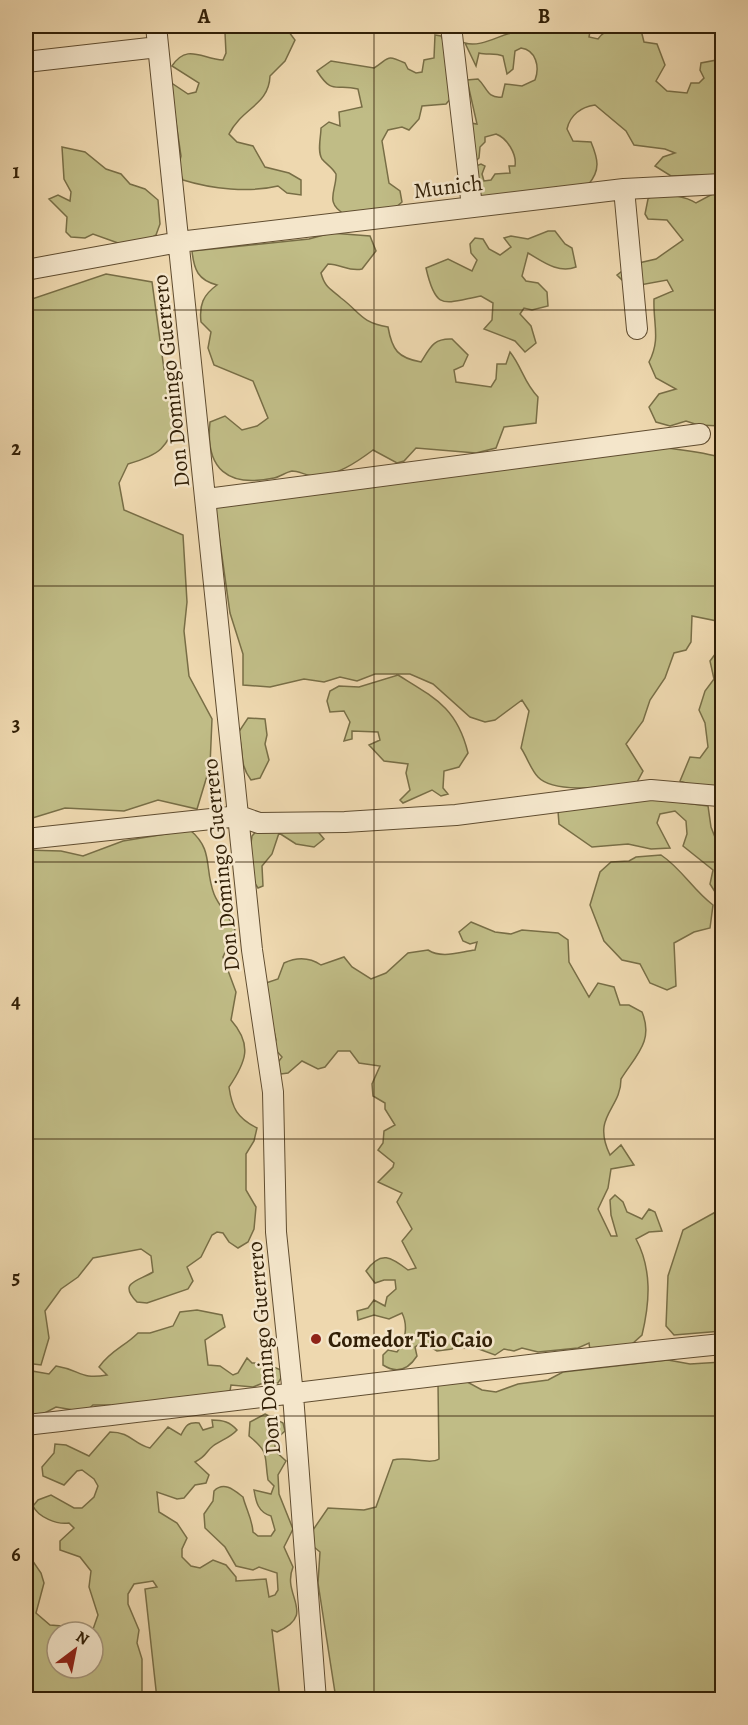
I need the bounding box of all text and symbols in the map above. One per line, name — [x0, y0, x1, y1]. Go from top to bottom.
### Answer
text: A — [197, 3, 211, 30]
text: B — [538, 3, 550, 30]
text: 1 — [12, 158, 20, 185]
street label: Munich — [412, 168, 485, 206]
street label: Don Domingo Guerrero — [145, 273, 197, 489]
text: 2 — [11, 435, 21, 462]
text: 3 — [12, 711, 20, 738]
street label: Don Domingo Guerrero — [195, 757, 247, 973]
text: 4 — [11, 988, 21, 1015]
street label: Don Domingo Guerrero — [240, 1240, 288, 1456]
text: 5 — [12, 1264, 20, 1291]
place label: Comedor Tio Caio — [328, 1325, 493, 1355]
marker: Comedor Tio Caio — [309, 1332, 323, 1346]
text: 6 — [11, 1541, 21, 1568]
north arrow — [45, 1620, 105, 1680]
text: N — [72, 1626, 93, 1651]

